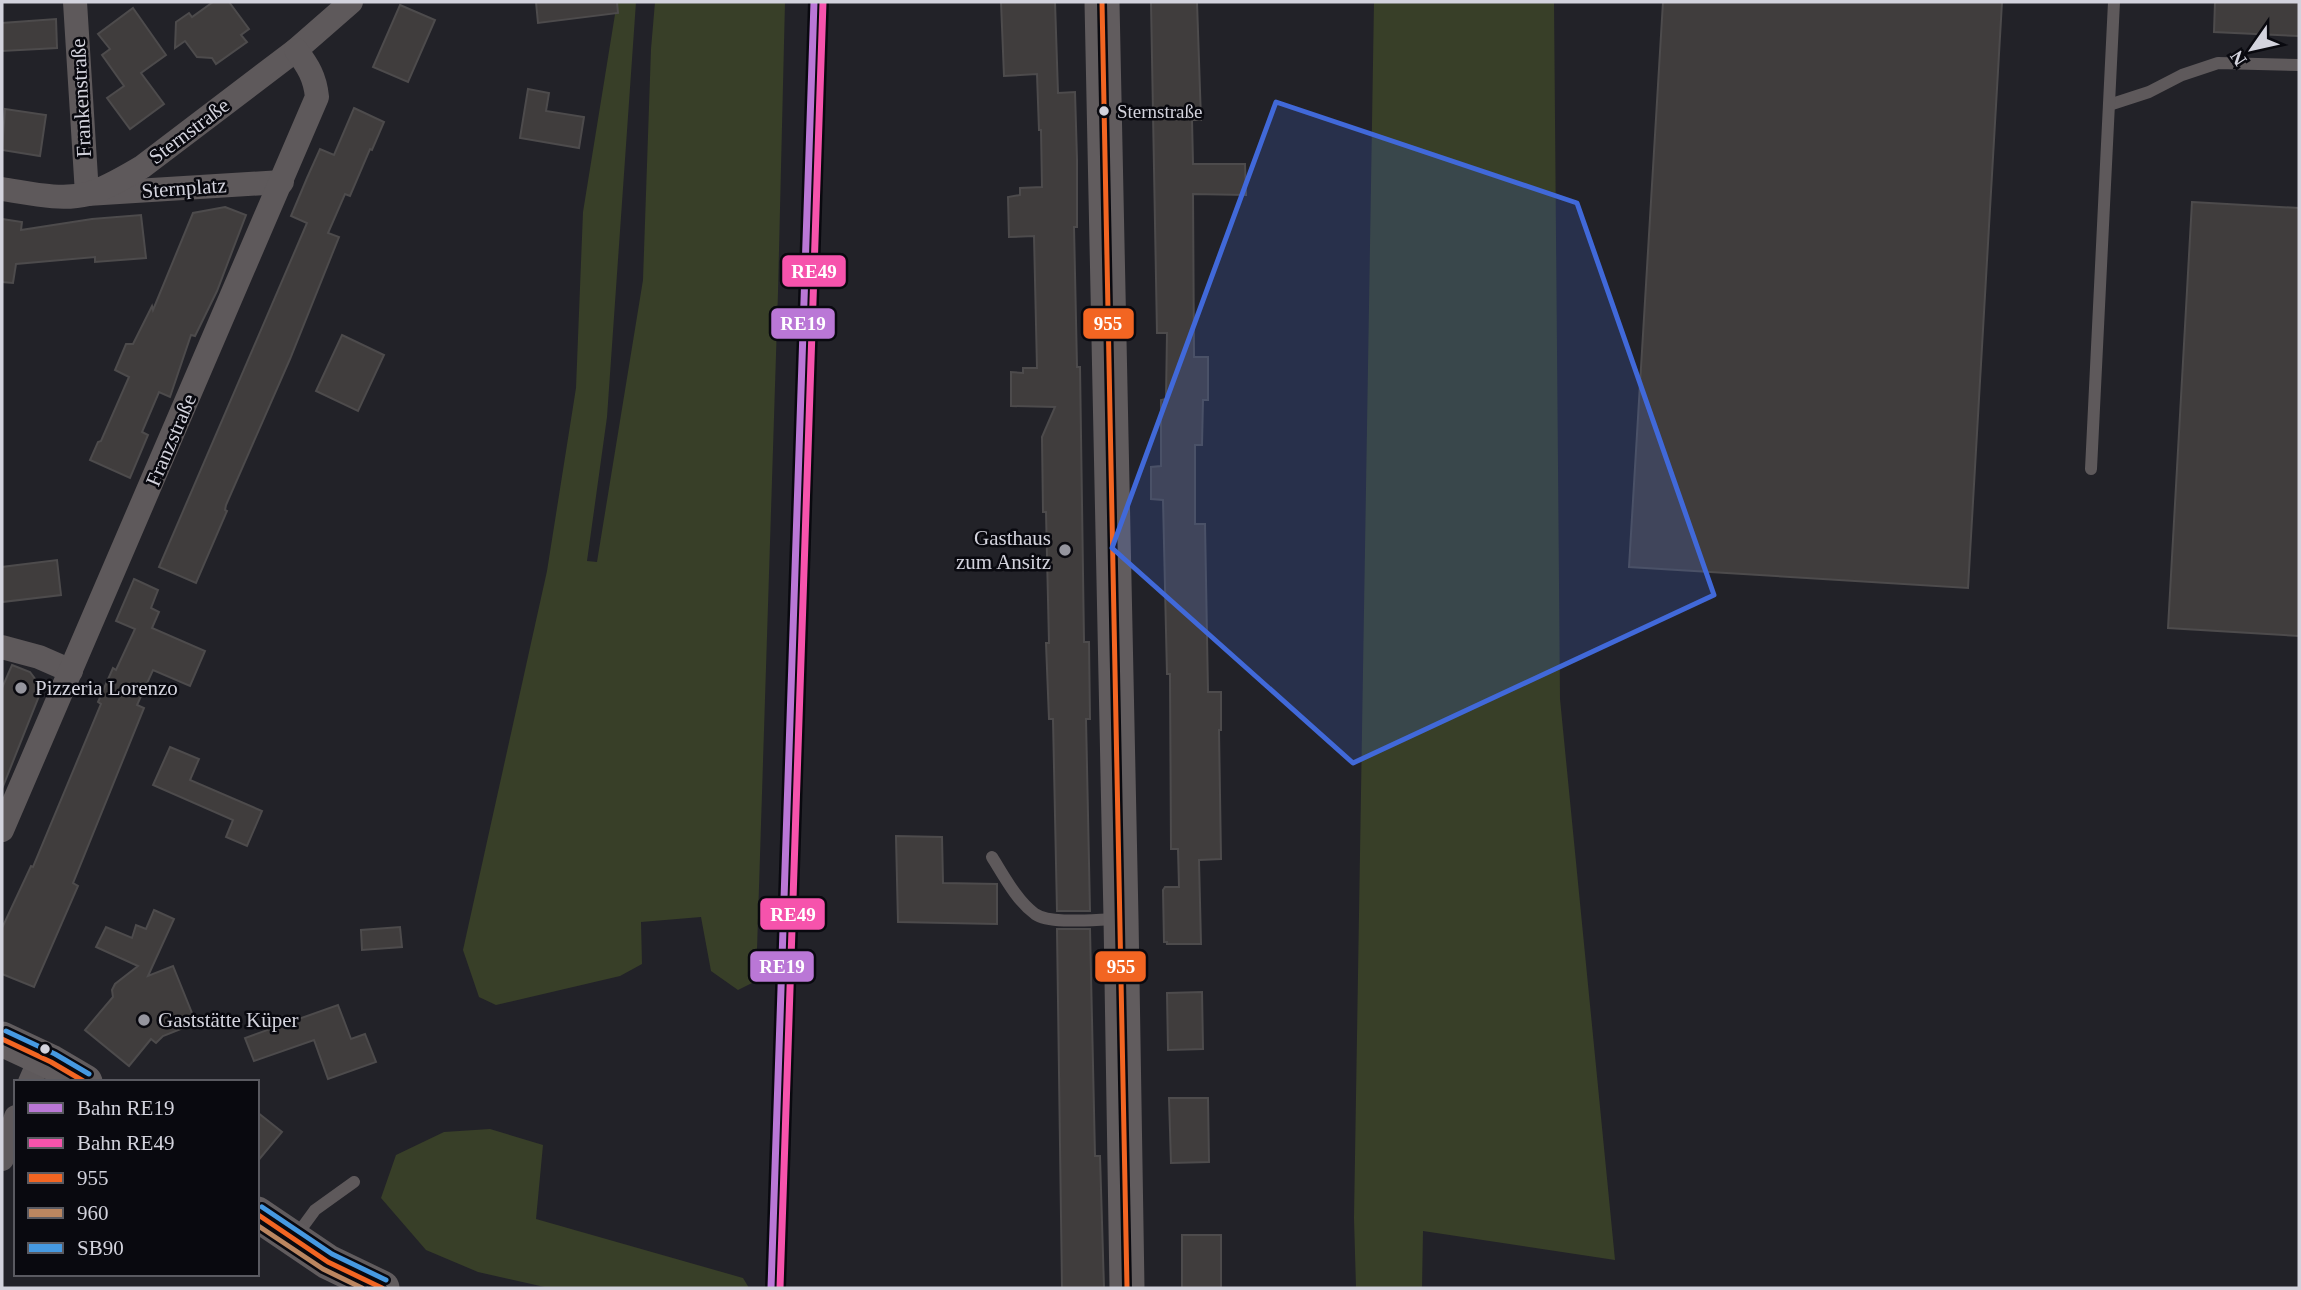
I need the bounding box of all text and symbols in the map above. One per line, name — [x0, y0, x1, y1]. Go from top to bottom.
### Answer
north arrow — [2217, 14, 2287, 84]
street label: Frankenstraße — [66, 38, 96, 158]
text: N — [2226, 46, 2251, 70]
street label: Sternstraße — [144, 93, 234, 169]
place label: Sternstraße — [1117, 101, 1202, 122]
marker: Sternstraße — [1097, 104, 1111, 118]
street label: Sternplatz — [141, 173, 227, 203]
line badge: RE49 — [781, 254, 847, 288]
text: RE49 — [791, 261, 837, 282]
line badge: RE19 — [770, 307, 836, 340]
line badge: 955 — [1082, 307, 1135, 340]
text: RE19 — [780, 313, 826, 334]
text: 955 — [1094, 313, 1122, 334]
street label: Franzstraße — [141, 390, 201, 490]
place label: Gasthaus zum Ansitz — [956, 526, 1051, 574]
marker: Gasthaus zum Ansitz — [1057, 542, 1073, 558]
place label: Pizzeria Lorenzo — [35, 676, 178, 700]
marker: Pizzeria Lorenzo — [13, 680, 29, 696]
line badge: RE49 — [759, 897, 826, 931]
text: RE49 — [770, 904, 816, 925]
line badge: RE19 — [749, 950, 815, 983]
line badge: 955 — [1094, 950, 1147, 983]
text: RE19 — [759, 956, 805, 977]
text: 955 — [1107, 956, 1135, 977]
place label: Gaststätte Küper — [158, 1008, 299, 1032]
marker: Gaststätte Küper — [136, 1012, 152, 1028]
unlabelled marker — [38, 1042, 52, 1056]
legend — [14, 1080, 259, 1276]
text: Bahn RE19 — [77, 1096, 174, 1120]
text: Bahn RE49 — [77, 1131, 174, 1155]
text: 955 — [77, 1166, 109, 1190]
text: 960 — [77, 1201, 109, 1225]
text: SB90 — [77, 1236, 124, 1260]

